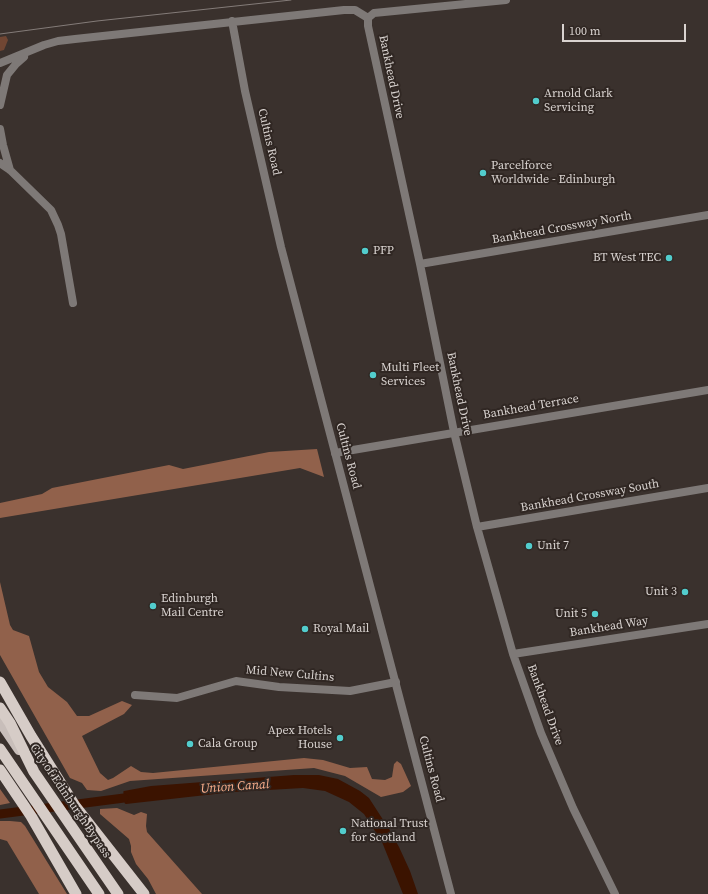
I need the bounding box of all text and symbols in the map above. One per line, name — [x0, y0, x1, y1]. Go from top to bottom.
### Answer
scale bar — [564, 16, 688, 42]
text: 100 m — [569, 23, 601, 39]
street label: Bankhead Drive — [375, 34, 407, 120]
place label: Arnold Clark Servicing — [544, 87, 613, 115]
marker: Arnold Clark Servicing — [531, 96, 541, 106]
street label: Cultins Road — [254, 107, 284, 177]
place label: Parcelforce Worldwide - Edinburgh — [491, 159, 615, 187]
marker: Parcelforce Worldwide - Edinburgh — [478, 168, 488, 178]
street label: Bankhead Crossway North — [491, 209, 633, 247]
place label: PFP — [373, 244, 394, 258]
marker: PFP — [360, 246, 370, 256]
place label: BT West TEC — [593, 251, 661, 265]
marker: BT West TEC — [664, 253, 674, 263]
street label: Bankhead Drive — [443, 351, 475, 437]
place label: Multi Fleet Services — [381, 361, 439, 389]
marker: Multi Fleet Services — [368, 370, 378, 380]
street label: Bankhead Terrace — [482, 391, 580, 423]
street label: Cultins Road — [332, 421, 364, 491]
street label: Bankhead Crossway South — [520, 477, 660, 515]
place label: Unit 7 — [537, 539, 569, 553]
marker: Unit 7 — [524, 541, 534, 551]
place label: Unit 3 — [645, 585, 677, 599]
marker: Unit 3 — [680, 587, 690, 597]
place label: Edinburgh Mail Centre — [161, 592, 224, 620]
marker: Edinburgh Mail Centre — [148, 601, 158, 611]
place label: Unit 5 — [555, 607, 587, 621]
marker: Unit 5 — [590, 609, 600, 619]
street label: Bankhead Way — [569, 614, 649, 640]
place label: Royal Mail — [313, 622, 369, 636]
marker: Royal Mail — [300, 624, 310, 634]
street label: Bankhead Drive — [524, 662, 566, 748]
street label: Mid New Cultins — [245, 663, 335, 685]
place label: Apex Hotels House — [268, 724, 332, 752]
marker: Apex Hotels House — [335, 733, 345, 743]
street label: Cultins Road — [415, 734, 447, 804]
place label: Cala Group — [198, 737, 258, 751]
marker: Cala Group — [185, 739, 195, 749]
street label: City of Edinburgh Bypass — [26, 741, 114, 861]
water label: Union Canal — [200, 777, 270, 797]
place label: National Trust for Scotland — [351, 817, 428, 845]
marker: National Trust for Scotland — [338, 826, 348, 836]

